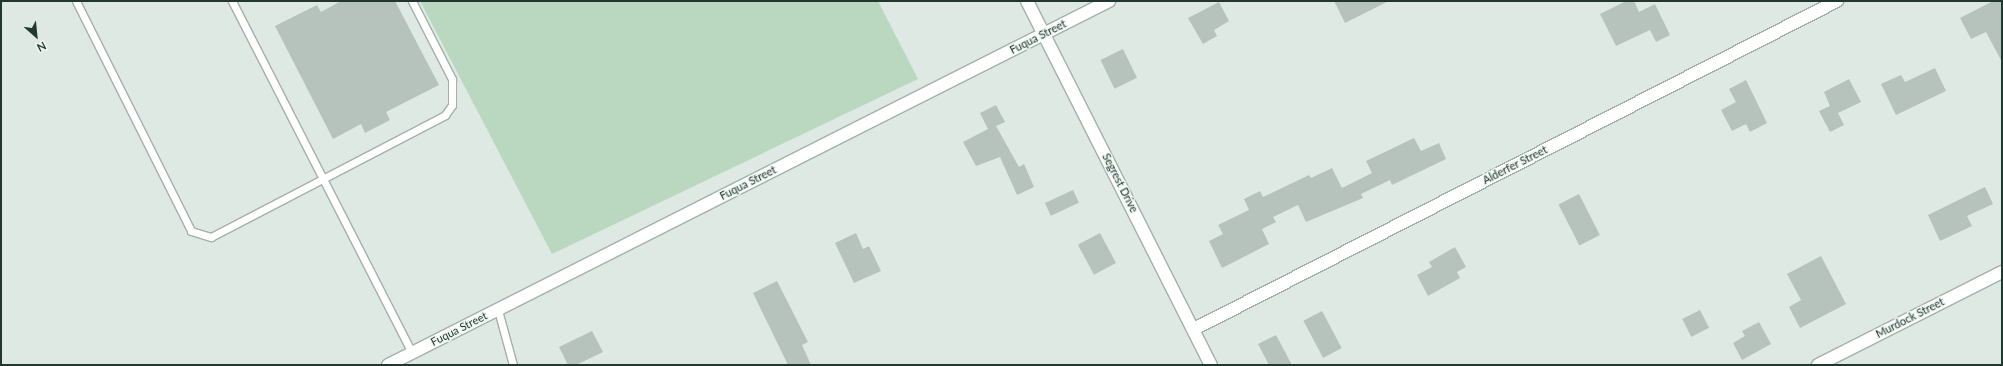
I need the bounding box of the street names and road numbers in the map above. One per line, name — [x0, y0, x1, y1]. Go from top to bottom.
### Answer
street label: Fuqua Street — [1008, 17, 1068, 57]
street label: Alderfer Street — [1480, 143, 1550, 187]
street label: Segrest Drive — [1099, 151, 1141, 215]
street label: Fuqua Street — [718, 163, 778, 203]
street label: Murdock Street — [1874, 295, 1946, 341]
street label: Fuqua Street — [429, 309, 489, 349]

